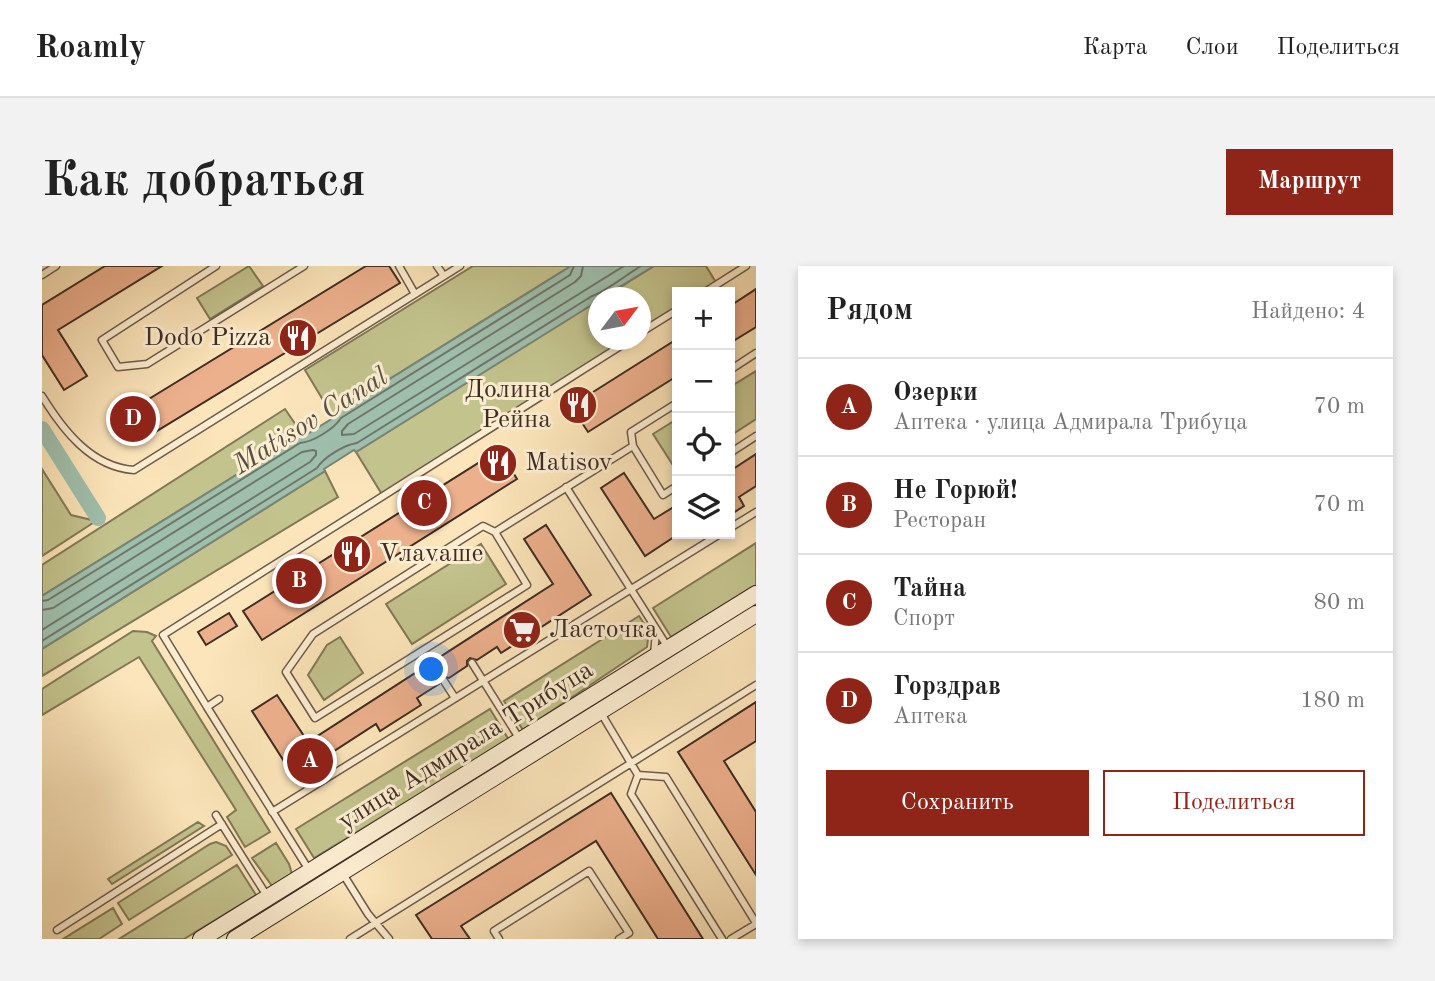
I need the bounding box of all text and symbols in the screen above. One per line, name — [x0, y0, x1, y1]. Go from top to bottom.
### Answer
text: Roamly — [35, 32, 146, 65]
text: Карта — [1083, 36, 1148, 60]
text: Слои — [1186, 36, 1239, 60]
text: Поделиться — [1277, 36, 1400, 60]
button: Маршрут — [1226, 149, 1393, 215]
text: Как добраться — [42, 158, 366, 207]
north arrow — [588, 287, 651, 350]
map controls — [672, 287, 735, 539]
button: + — [672, 287, 735, 350]
text: Рядом — [826, 296, 913, 326]
text: Найдено: 4 — [1251, 300, 1365, 323]
restaurant icon: Dodo Pizza — [277, 317, 319, 359]
place label: Dodo Pizza — [144, 325, 271, 351]
button: − — [672, 350, 735, 413]
water label: Matisov Canal — [228, 363, 393, 481]
place label: Долина Рейна — [465, 377, 551, 433]
text: Озерки — [893, 380, 978, 406]
restaurant icon: Долина Рейна — [557, 384, 599, 426]
pin: D — [110, 393, 156, 445]
text: A — [840, 395, 858, 418]
text: 70 m — [1314, 395, 1365, 418]
text: Аптека · улица Адмирала Трибуца — [893, 411, 1248, 434]
button: locate — [672, 413, 735, 476]
restaurant icon: Matisov — [477, 442, 519, 484]
place label: Matisov — [525, 450, 613, 476]
button: layers — [672, 476, 735, 539]
pin: C — [401, 477, 447, 529]
text: Не Горюй! — [893, 478, 1018, 504]
text: B — [841, 493, 857, 516]
text: 70 m — [1314, 493, 1365, 516]
text: Ресторан — [893, 509, 986, 532]
restaurant icon: Vлаvаше — [331, 533, 373, 575]
place label: Vлаvаше — [379, 541, 483, 567]
pin: B — [276, 555, 322, 607]
text: Тайна — [893, 576, 966, 602]
text: C — [841, 591, 857, 614]
text: 80 m — [1314, 591, 1365, 614]
text: Спорт — [893, 607, 955, 630]
supermarket icon: Ласточка — [501, 609, 543, 651]
place label: Ласточка — [549, 617, 658, 643]
your location — [414, 652, 448, 686]
street label: улица Адмирала Трибуца — [334, 657, 598, 835]
text: Горздрав — [893, 674, 1001, 700]
text: D — [840, 689, 858, 712]
text: 180 m — [1300, 689, 1365, 712]
text: Аптека — [893, 705, 968, 728]
pin: A — [287, 735, 333, 787]
button: Сохранить — [826, 770, 1089, 836]
button: Поделиться — [1103, 770, 1365, 836]

